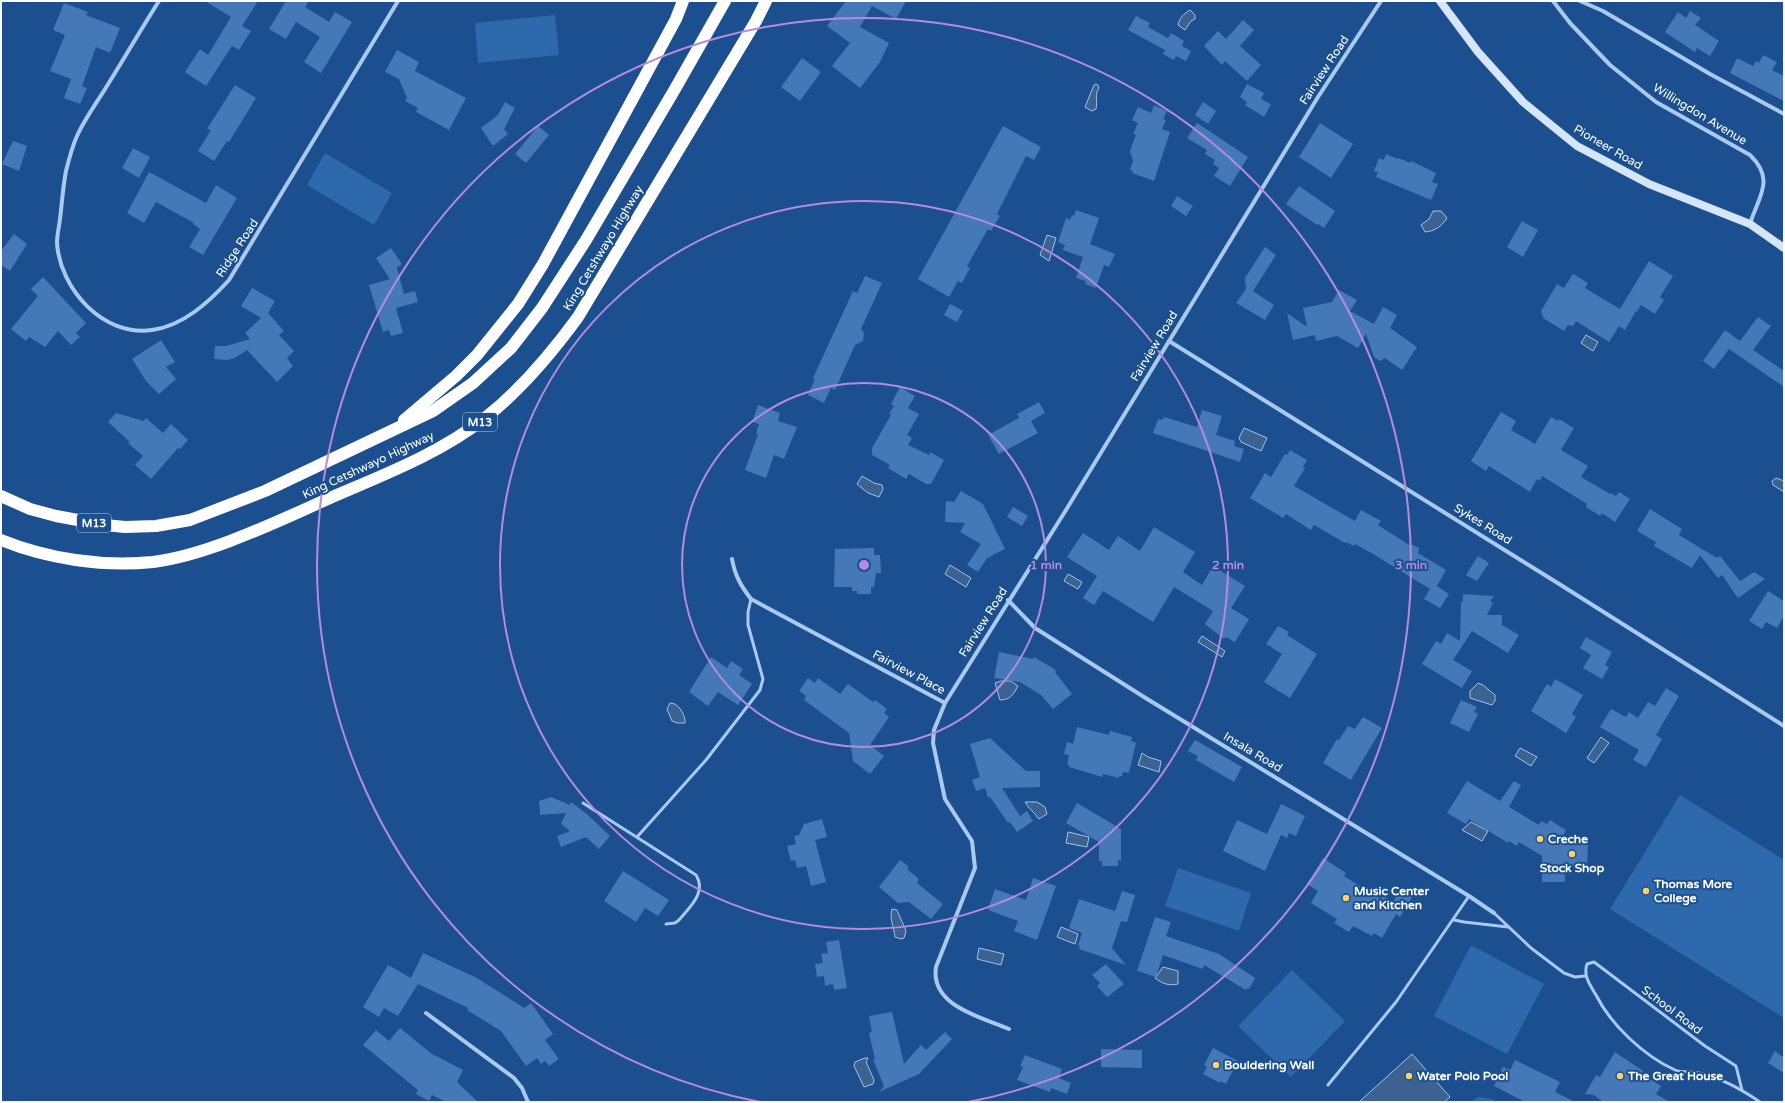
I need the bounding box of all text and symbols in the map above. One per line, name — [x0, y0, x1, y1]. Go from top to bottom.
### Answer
street label: Fairview Road — [1296, 33, 1352, 107]
street label: Willingdon Avenue — [1650, 80, 1750, 148]
street label: Pioneer Road — [1571, 122, 1645, 172]
street label: King Cetshwayo Highway — [560, 182, 646, 313]
street label: Ridge Road — [213, 216, 261, 280]
street label: Fairview Road — [1128, 308, 1180, 384]
road number: M13 — [463, 413, 497, 431]
street label: King Cetshwayo Highway — [300, 428, 437, 502]
street label: Sykes Road — [1451, 501, 1515, 547]
road number: M13 — [77, 514, 111, 532]
centre of rings — [857, 558, 871, 572]
text: 1 min — [1030, 558, 1062, 572]
text: 2 min — [1212, 558, 1244, 572]
text: 3 min — [1395, 558, 1427, 572]
street label: Fairview Road — [956, 585, 1010, 659]
street label: Fairview Place — [870, 647, 948, 697]
street label: Insala Road — [1221, 729, 1285, 775]
place label: Creche — [1548, 832, 1588, 846]
marker: Creche — [1535, 834, 1545, 844]
marker: Stock Shop — [1567, 849, 1577, 859]
place label: Stock Shop — [1540, 861, 1605, 876]
place label: Thomas More College — [1653, 877, 1733, 906]
place label: Music Center and Kitchen — [1354, 884, 1429, 912]
marker: Thomas More College — [1641, 886, 1651, 896]
marker: Music Center and Kitchen — [1341, 893, 1351, 903]
street label: School Road — [1639, 983, 1705, 1037]
place label: Bouldering Wall — [1224, 1058, 1314, 1073]
marker: Bouldering Wall — [1211, 1060, 1221, 1070]
place label: Water Polo Pool — [1417, 1069, 1508, 1083]
place label: The Great House — [1627, 1069, 1723, 1083]
marker: Water Polo Pool — [1404, 1071, 1414, 1081]
marker: The Great House — [1615, 1071, 1625, 1081]

